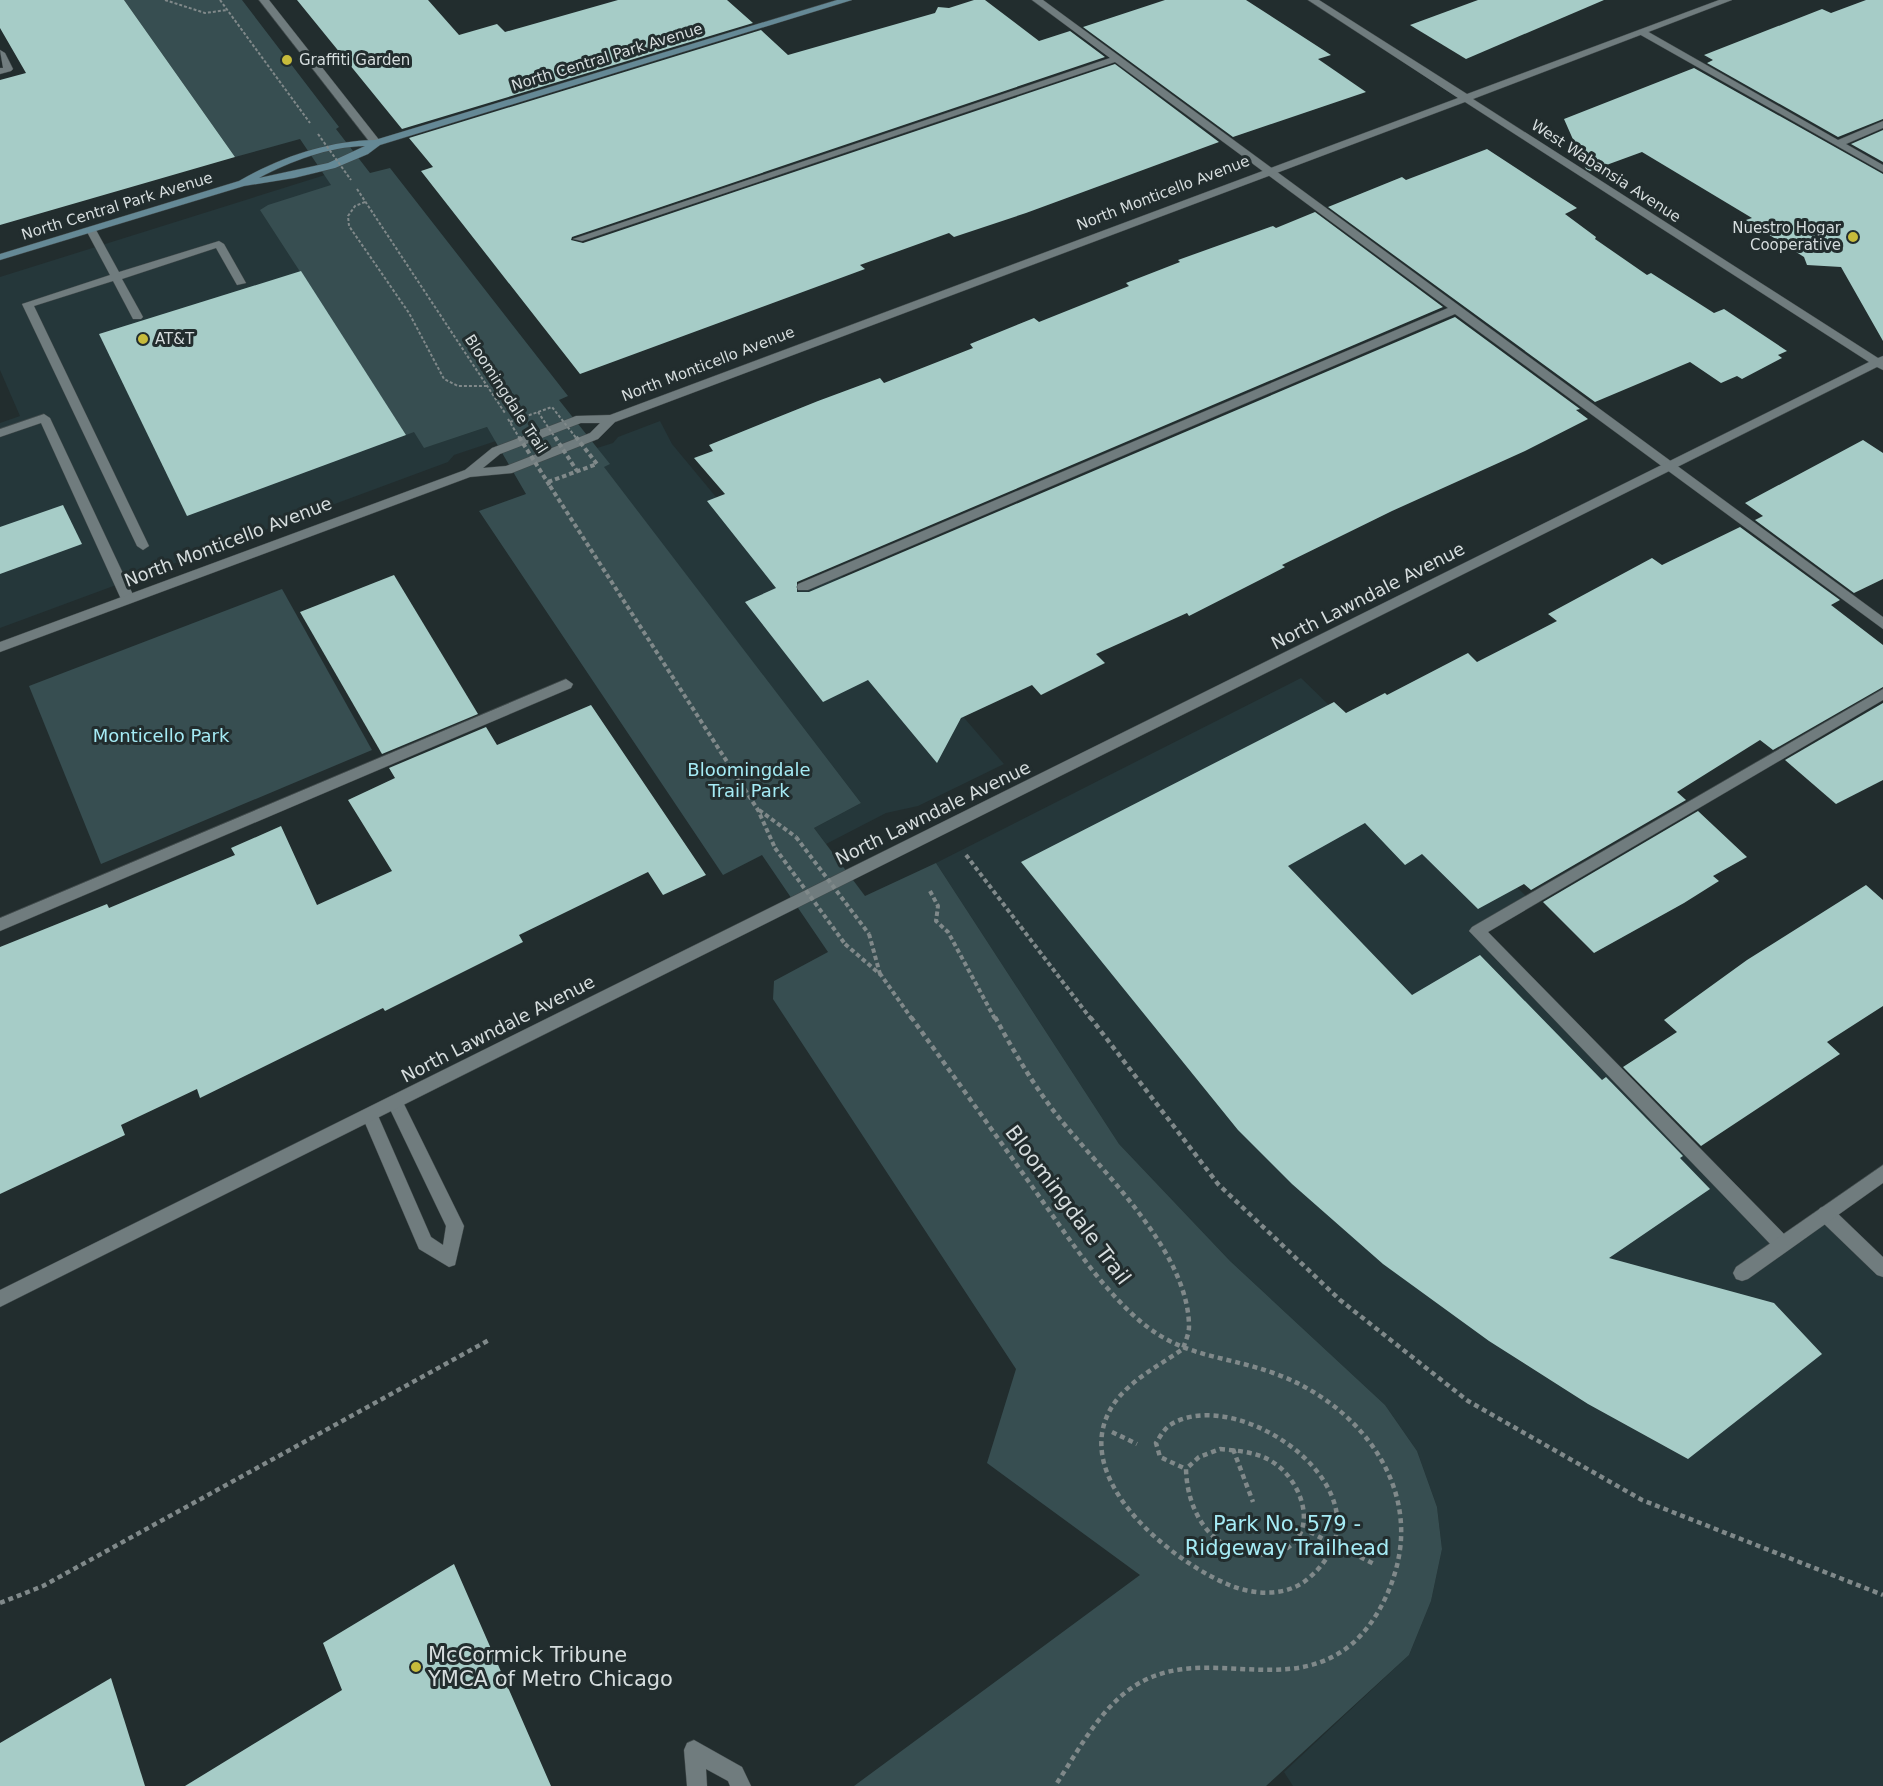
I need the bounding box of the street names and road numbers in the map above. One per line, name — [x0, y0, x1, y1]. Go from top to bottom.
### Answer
street label: North Central Park Avenue — [509, 19, 705, 95]
street label: West Wabansia Avenue — [1528, 116, 1684, 226]
street label: North Monticello Avenue — [1074, 152, 1252, 234]
street label: North Central Park Avenue — [19, 168, 215, 244]
street label: North Monticello Avenue — [619, 323, 797, 405]
street label: Bloomingdale Trail — [461, 331, 551, 457]
street label: North Monticello Avenue — [121, 492, 335, 591]
street label: North Lawndale Avenue — [1267, 538, 1468, 654]
street label: North Lawndale Avenue — [832, 756, 1034, 869]
street label: North Lawndale Avenue — [397, 971, 598, 1087]
street label: Bloomingdale Trail — [1000, 1121, 1136, 1289]

